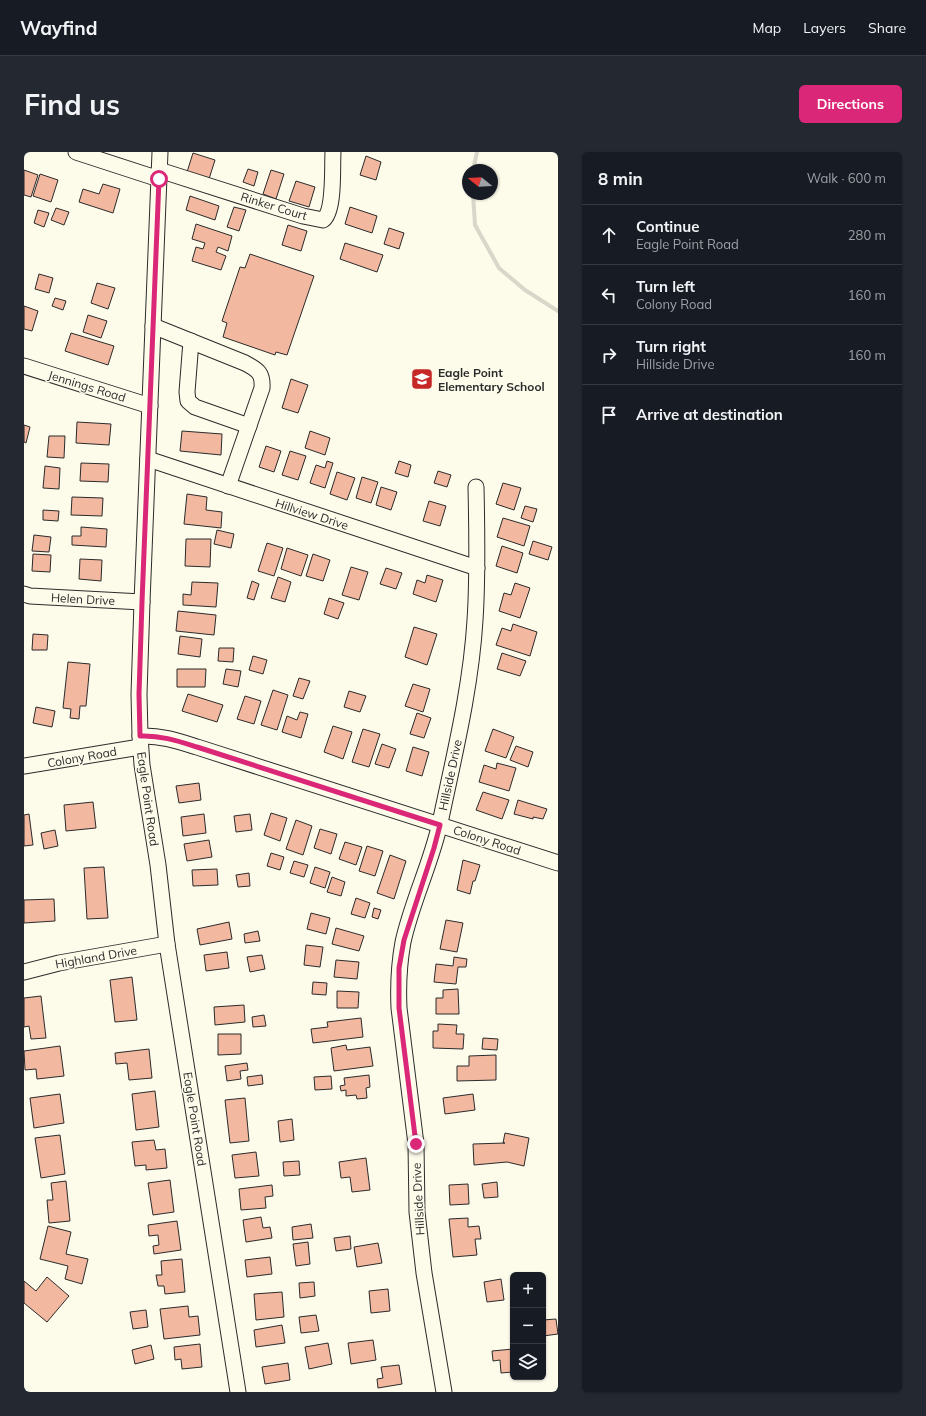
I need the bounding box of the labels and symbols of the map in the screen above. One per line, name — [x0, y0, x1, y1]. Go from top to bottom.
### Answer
north arrow — [462, 164, 498, 200]
route start — [150, 170, 168, 188]
street label: Rinker Court — [239, 189, 309, 223]
place label: Eagle Point Elementary School — [438, 365, 545, 394]
school or university icon: Eagle Point Elementary School — [409, 366, 435, 392]
street label: Jennings Road — [46, 367, 128, 405]
street label: Hillview Drive — [274, 495, 350, 533]
street label: Helen Drive — [51, 590, 115, 608]
street label: Hillside Drive — [435, 738, 465, 812]
street label: Colony Road — [46, 744, 118, 770]
street label: Eagle Point Road — [134, 751, 162, 847]
street label: Colony Road — [451, 822, 523, 858]
street label: Highland Drive — [54, 942, 138, 972]
street label: Eagle Point Road — [180, 1071, 210, 1167]
route end — [407, 1135, 425, 1153]
street label: Hillside Drive — [409, 1162, 427, 1236]

